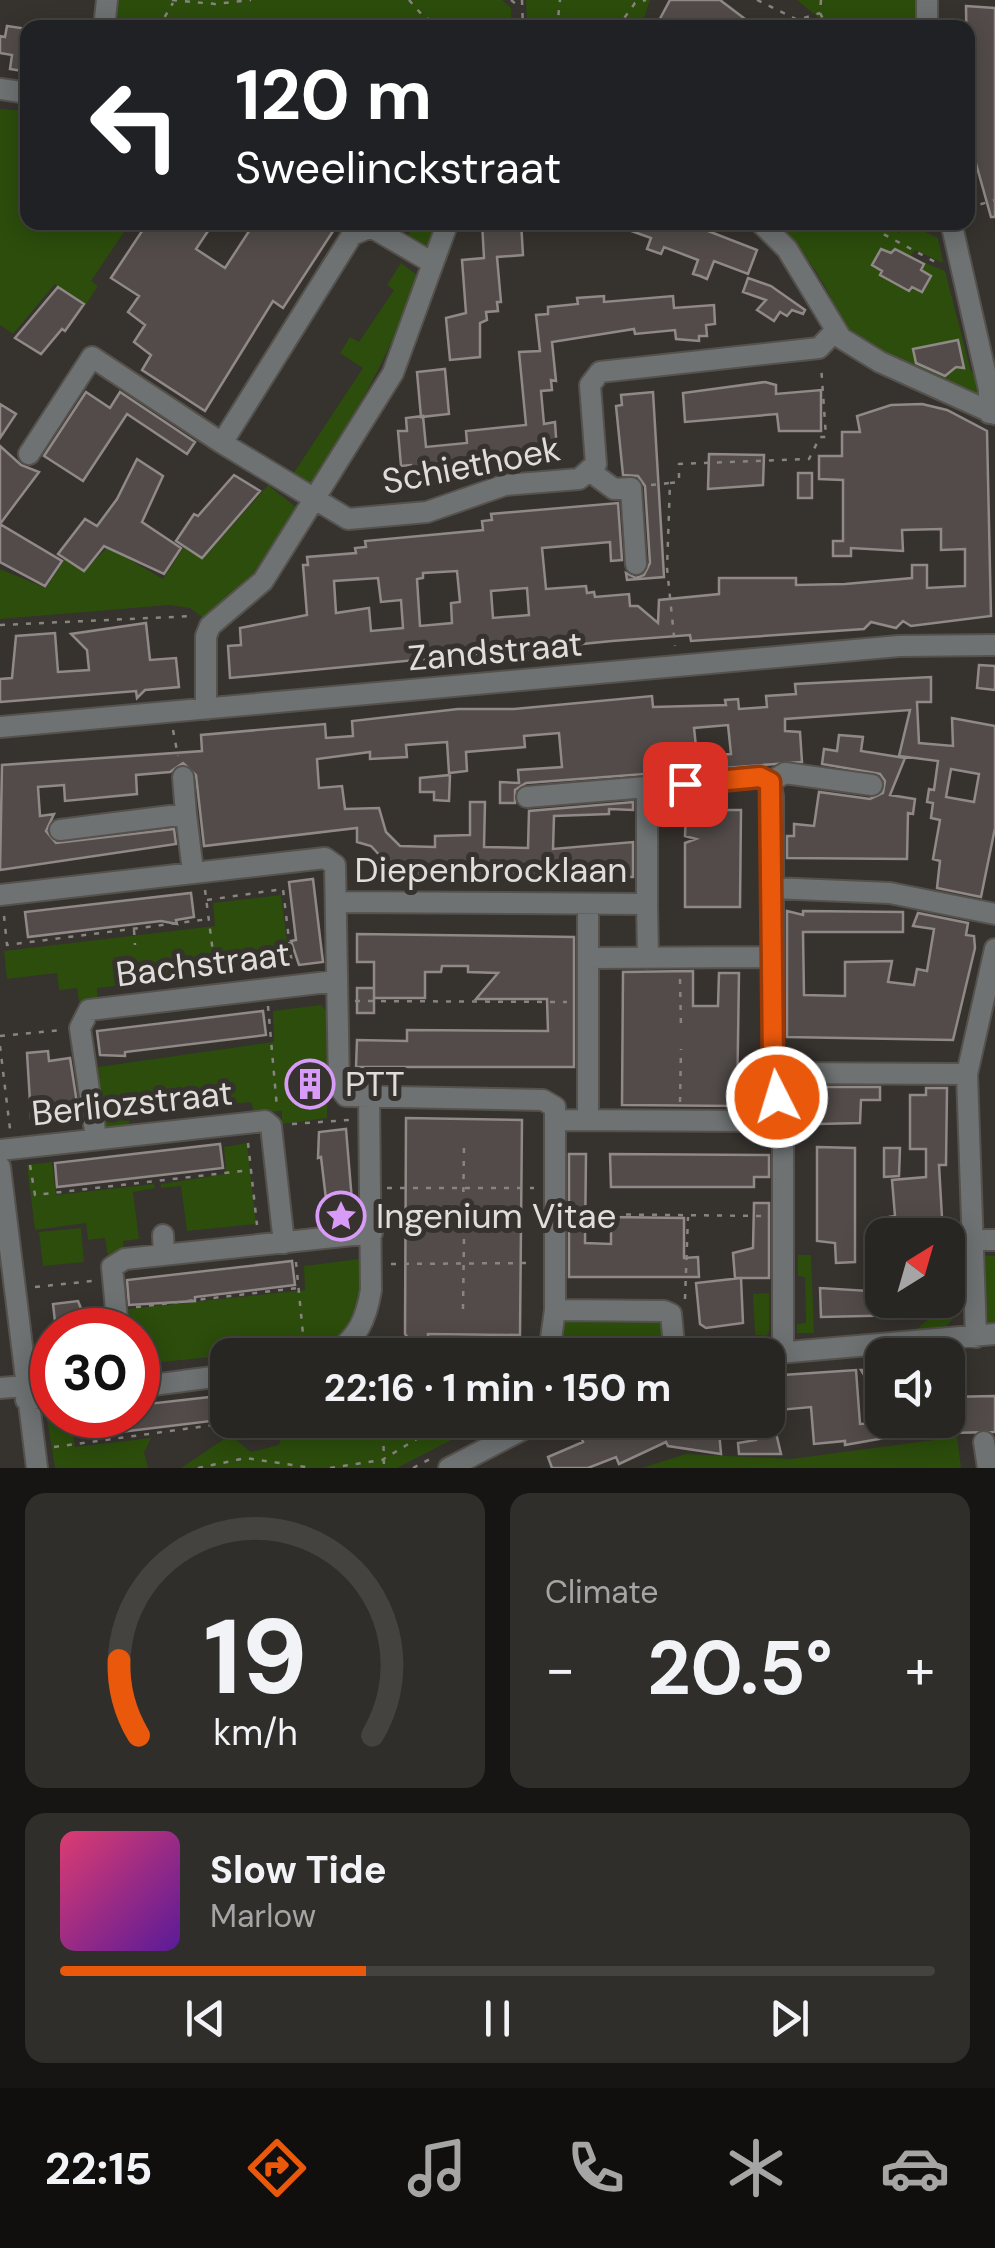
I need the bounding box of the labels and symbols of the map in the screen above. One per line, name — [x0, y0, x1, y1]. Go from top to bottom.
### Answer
street label: Schiethoek — [378, 425, 564, 505]
street label: Zandstraat — [406, 620, 584, 682]
pin — [643, 742, 728, 827]
street label: Diepenbrocklaan — [355, 847, 627, 893]
street label: Bachstraat — [113, 931, 293, 997]
position arrow — [725, 1045, 829, 1149]
building icon: PTT — [284, 1058, 336, 1110]
place label: PTT — [345, 1061, 405, 1107]
street label: Berliozstraat — [29, 1070, 235, 1136]
place icon: Ingenium Vitae — [315, 1190, 367, 1242]
place label: Ingenium Vitae — [376, 1193, 617, 1239]
north arrow — [865, 1218, 965, 1318]
speed limit sign: 30 — [30, 1308, 160, 1438]

